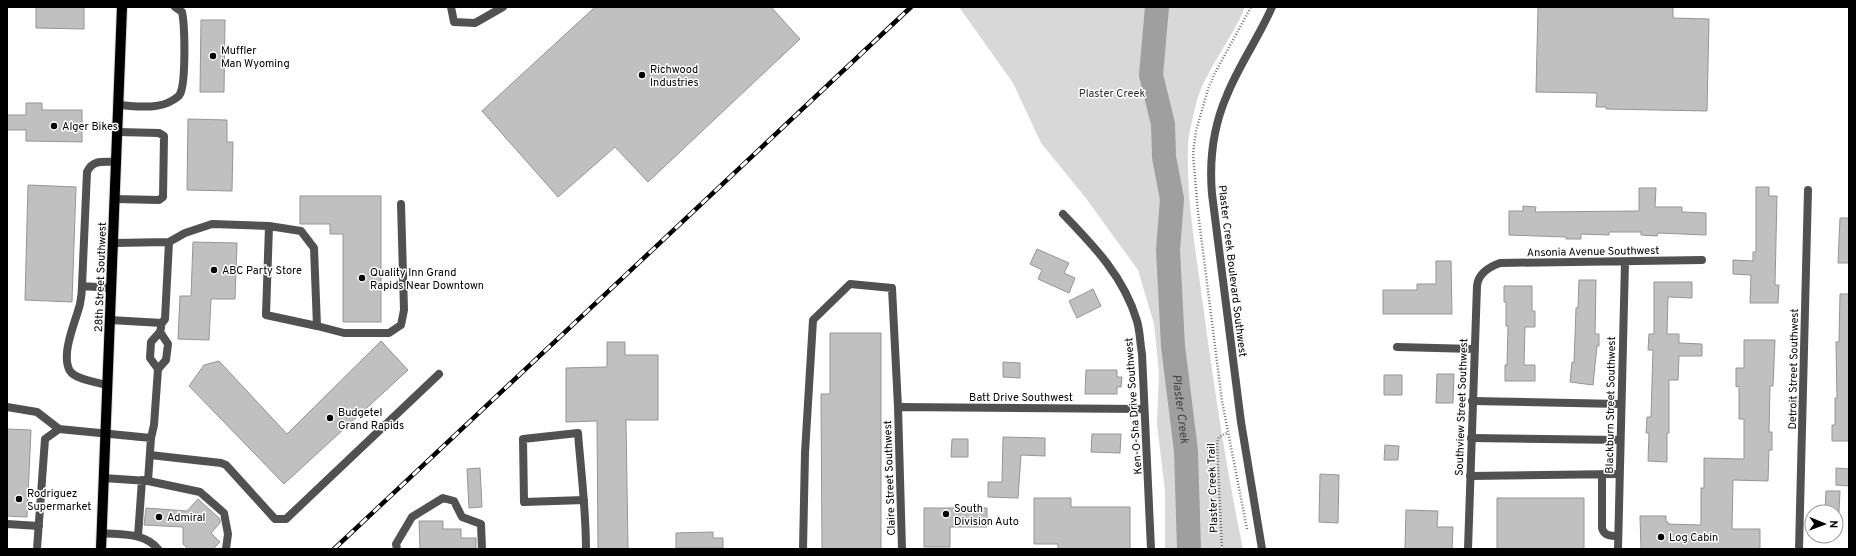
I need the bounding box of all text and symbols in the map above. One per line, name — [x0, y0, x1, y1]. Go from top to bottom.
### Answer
place label: Muffler Man Wyoming — [221, 44, 290, 71]
marker: Muffler Man Wyoming — [208, 51, 218, 61]
place label: Richwood Industries — [650, 63, 699, 90]
marker: Richwood Industries — [637, 70, 647, 80]
park label: Plaster Creek — [1079, 87, 1145, 101]
place label: Alger Bikes — [62, 120, 118, 134]
marker: Alger Bikes — [49, 121, 59, 131]
street label: Plaster Creek Boulevard Southwest — [1215, 184, 1249, 358]
street label: 28th Street Southwest — [92, 222, 110, 332]
street label: Ansonia Avenue Southwest — [1527, 244, 1659, 260]
place label: ABC Party Store — [222, 264, 302, 278]
marker: ABC Party Store — [209, 265, 219, 275]
place label: Quality Inn Grand Rapids Near Downtown — [370, 266, 484, 293]
marker: Quality Inn Grand Rapids Near Downtown — [357, 273, 367, 283]
street label: Detroit Street Southwest — [1786, 308, 1802, 430]
street label: Blackburn Street Southwest — [1603, 336, 1619, 474]
street label: Ken-O-Sha Drive Southwest — [1122, 337, 1146, 475]
street label: Southview Street Southwest — [1453, 338, 1471, 476]
water label: Plaster Creek — [1168, 373, 1192, 445]
street label: Batt Drive Southwest — [969, 391, 1073, 405]
place label: Budgetel Grand Rapids — [338, 406, 404, 433]
marker: Budgetel Grand Rapids — [325, 413, 335, 423]
street label: Claire Street Southwest — [881, 420, 899, 536]
street label: Plaster Creek Trail — [1204, 443, 1222, 533]
place label: Rodriguez Supermarket — [27, 487, 92, 514]
marker: Rodriguez Supermarket — [14, 494, 24, 504]
place label: South Division Auto — [954, 502, 1019, 529]
north arrow — [1804, 504, 1844, 544]
marker: South Division Auto — [941, 509, 951, 519]
place label: Admiral — [167, 511, 205, 525]
marker: Admiral — [154, 512, 164, 522]
text: N — [1826, 520, 1840, 528]
place label: Log Cabin — [1669, 531, 1718, 545]
marker: Log Cabin — [1656, 532, 1666, 542]

